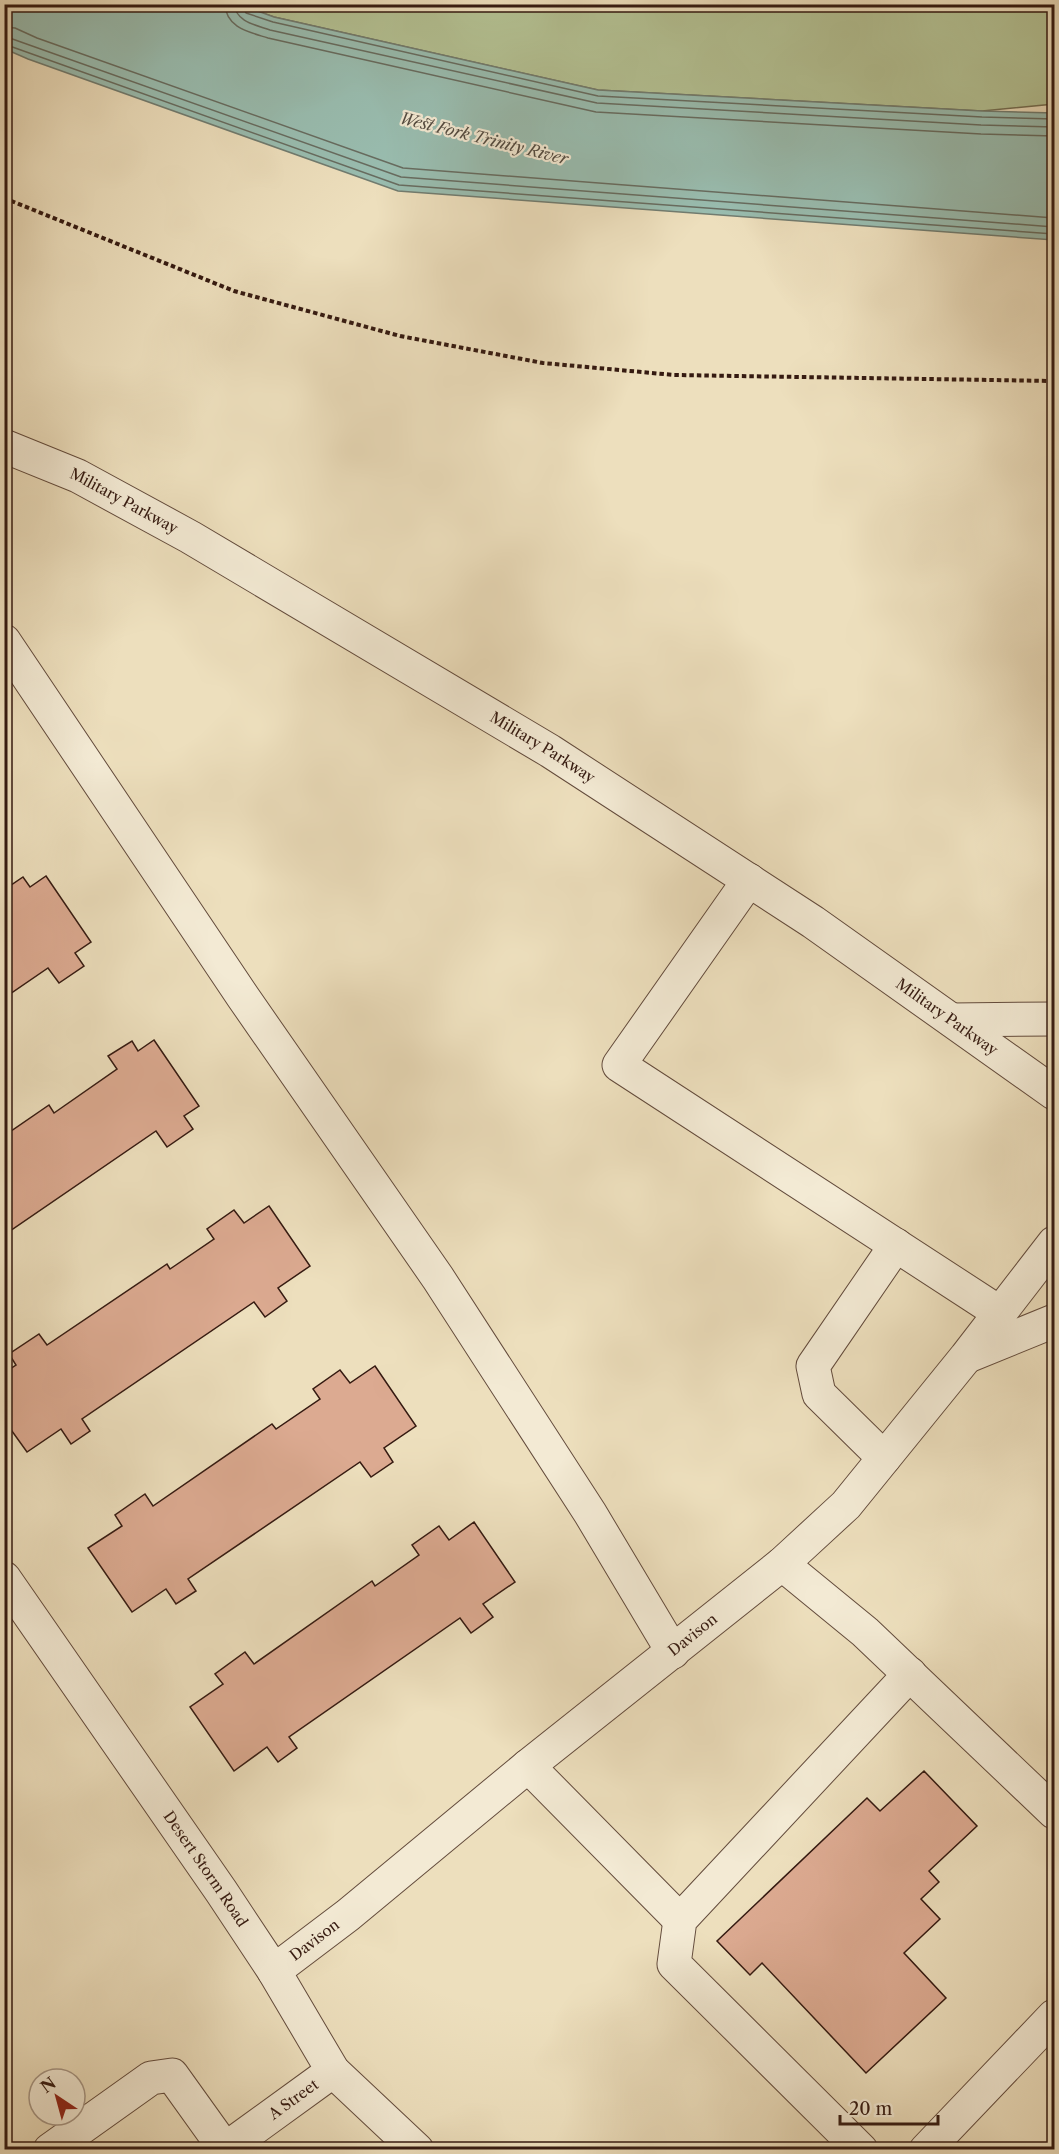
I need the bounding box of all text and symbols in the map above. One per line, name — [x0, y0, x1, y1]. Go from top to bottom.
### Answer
water label: West Fork Trinity River — [398, 107, 572, 169]
street label: Military Parkway — [67, 464, 182, 538]
street label: Military Parkway — [487, 707, 600, 787]
street label: Military Parkway — [893, 974, 1002, 1060]
street label: Davison — [664, 1609, 721, 1660]
street label: Desert Storm Road — [160, 1807, 252, 1930]
street label: Davison — [286, 1915, 344, 1965]
north arrow — [27, 2067, 87, 2127]
text: N — [37, 2073, 60, 2097]
street label: A Street — [264, 2074, 323, 2124]
scale bar — [840, 2088, 938, 2126]
text: 20 m — [849, 2098, 893, 2120]

